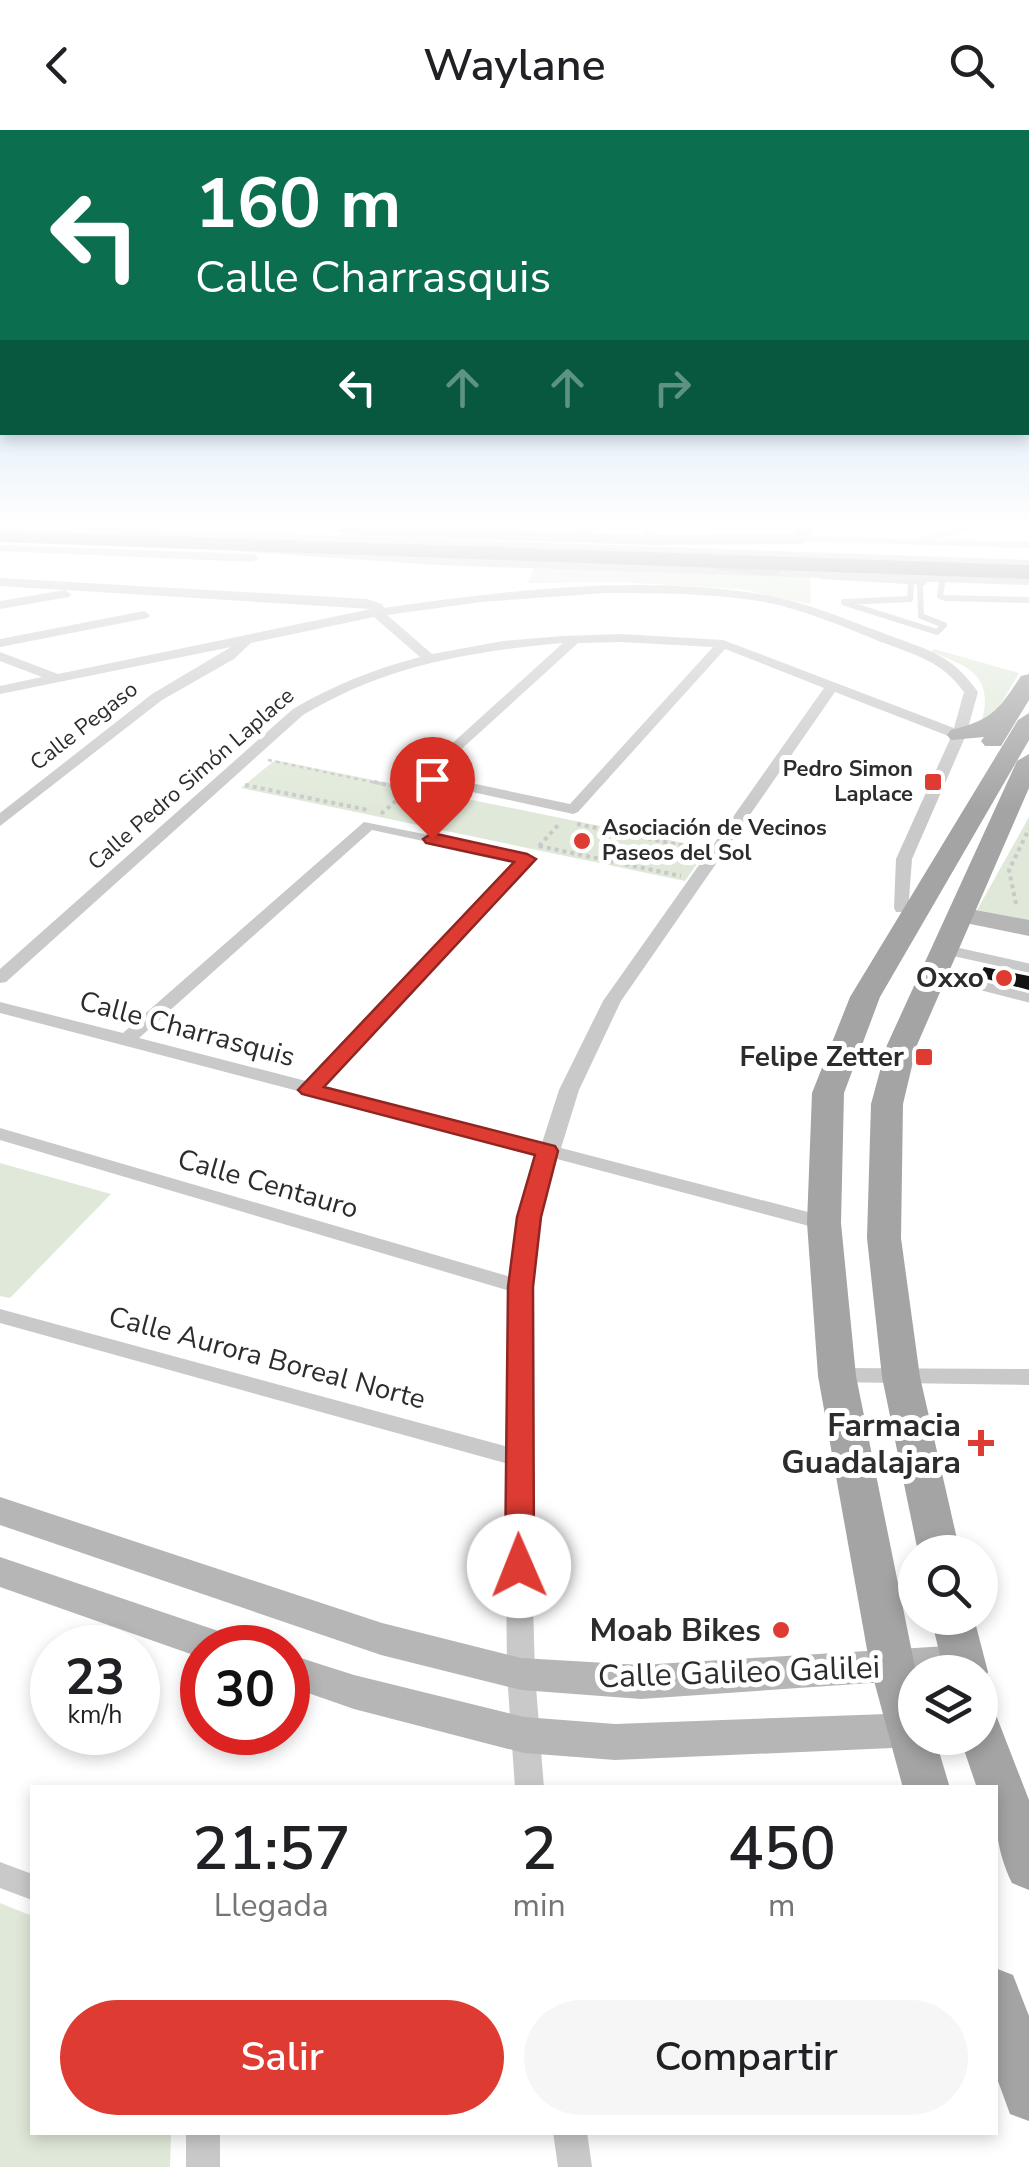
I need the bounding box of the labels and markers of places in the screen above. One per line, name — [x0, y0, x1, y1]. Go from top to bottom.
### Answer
pin — [390, 737, 475, 840]
place label: Pedro Simon Laplace — [783, 754, 913, 809]
marker: Pedro Simon Laplace — [922, 771, 944, 793]
place label: Asociación de Vecinos Paseos del Sol — [602, 813, 827, 868]
marker: Asociación de Vecinos Paseos del Sol — [571, 830, 593, 852]
place label: Oxxo — [916, 959, 984, 997]
marker: Oxxo — [993, 967, 1015, 989]
place label: Felipe Zetter — [740, 1038, 904, 1076]
marker: Felipe Zetter — [913, 1046, 935, 1068]
place label: Farmacia Guadalajara — [781, 1404, 961, 1484]
marker: Farmacia Guadalajara — [970, 1432, 992, 1454]
place label: Moab Bikes — [589, 1609, 761, 1652]
marker: Moab Bikes — [770, 1619, 792, 1641]

